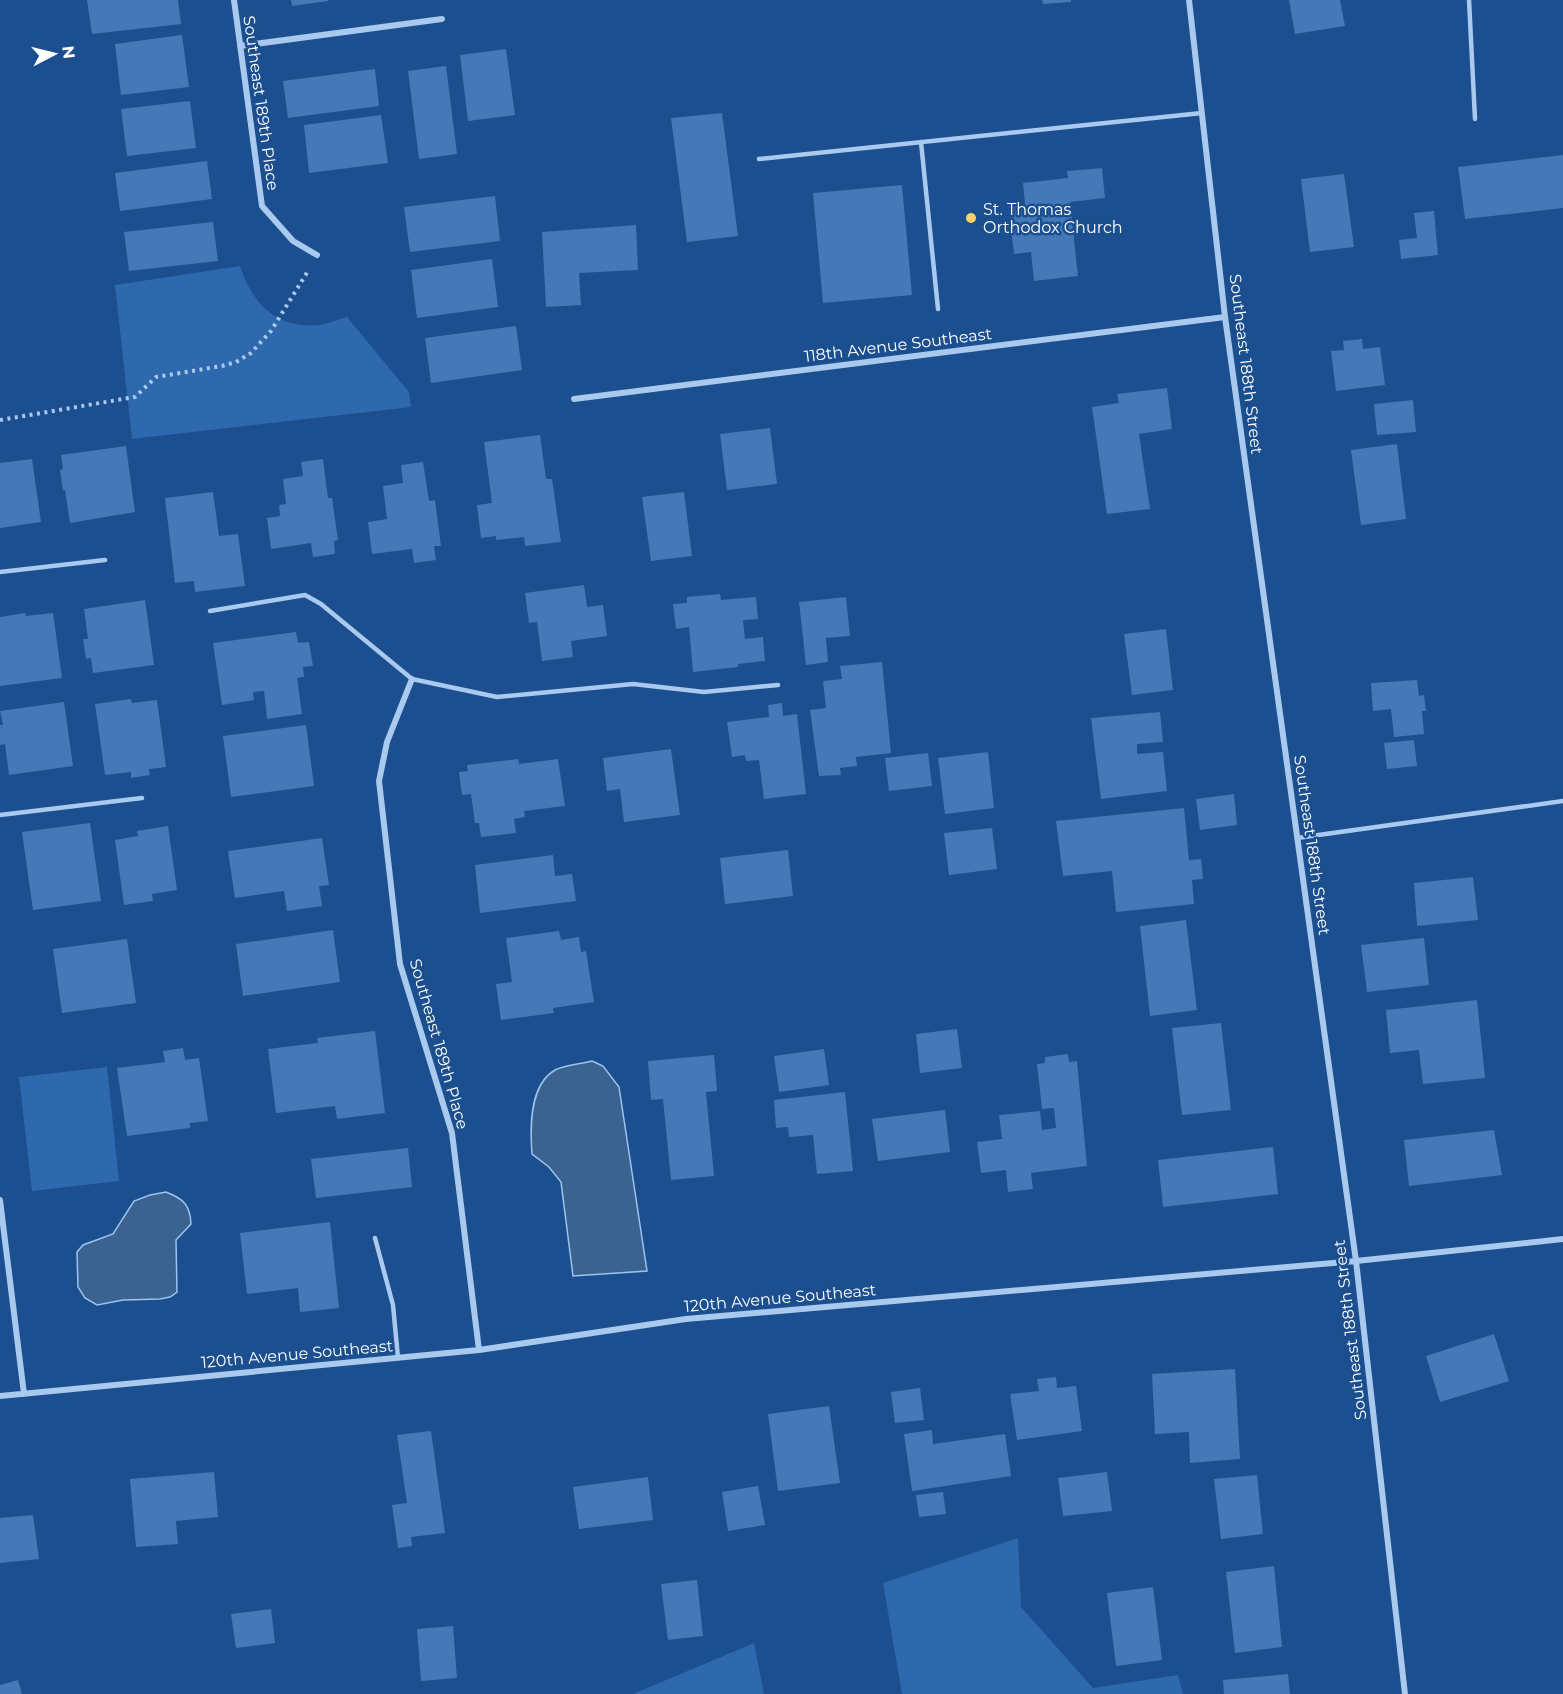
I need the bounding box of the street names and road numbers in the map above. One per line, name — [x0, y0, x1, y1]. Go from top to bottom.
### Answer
street label: Southeast 189th Place — [239, 14, 283, 192]
street label: Southeast 188th Street — [1226, 273, 1267, 456]
street label: 118th Avenue Southeast — [803, 324, 993, 366]
street label: Southeast 188th Street — [1290, 754, 1334, 937]
street label: Southeast 189th Place — [406, 957, 472, 1131]
street label: Southeast 188th Street — [1329, 1238, 1370, 1421]
street label: 120th Avenue Southeast — [683, 1280, 877, 1316]
street label: 120th Avenue Southeast — [200, 1336, 394, 1372]

